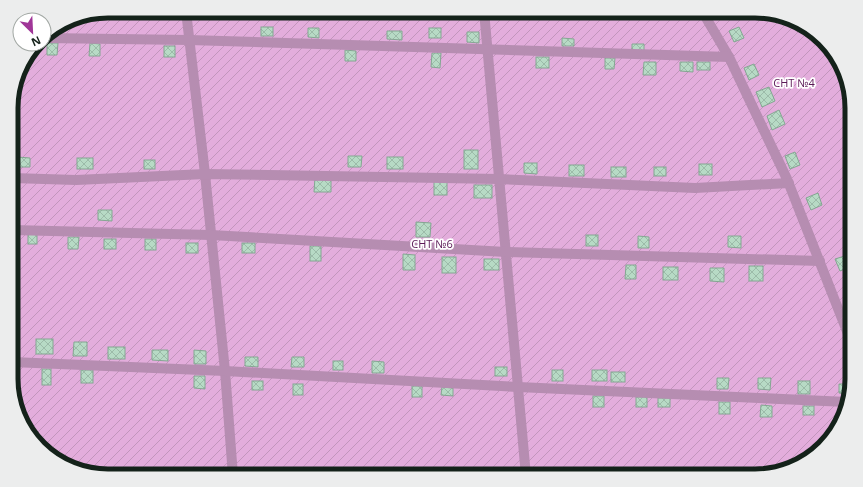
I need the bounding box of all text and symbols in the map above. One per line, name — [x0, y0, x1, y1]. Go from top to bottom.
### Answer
north arrow — [12, 12, 52, 52]
text: N — [29, 33, 43, 50]
park label: СНТ №4 — [773, 75, 815, 90]
park label: СНТ №6 — [411, 236, 453, 251]

